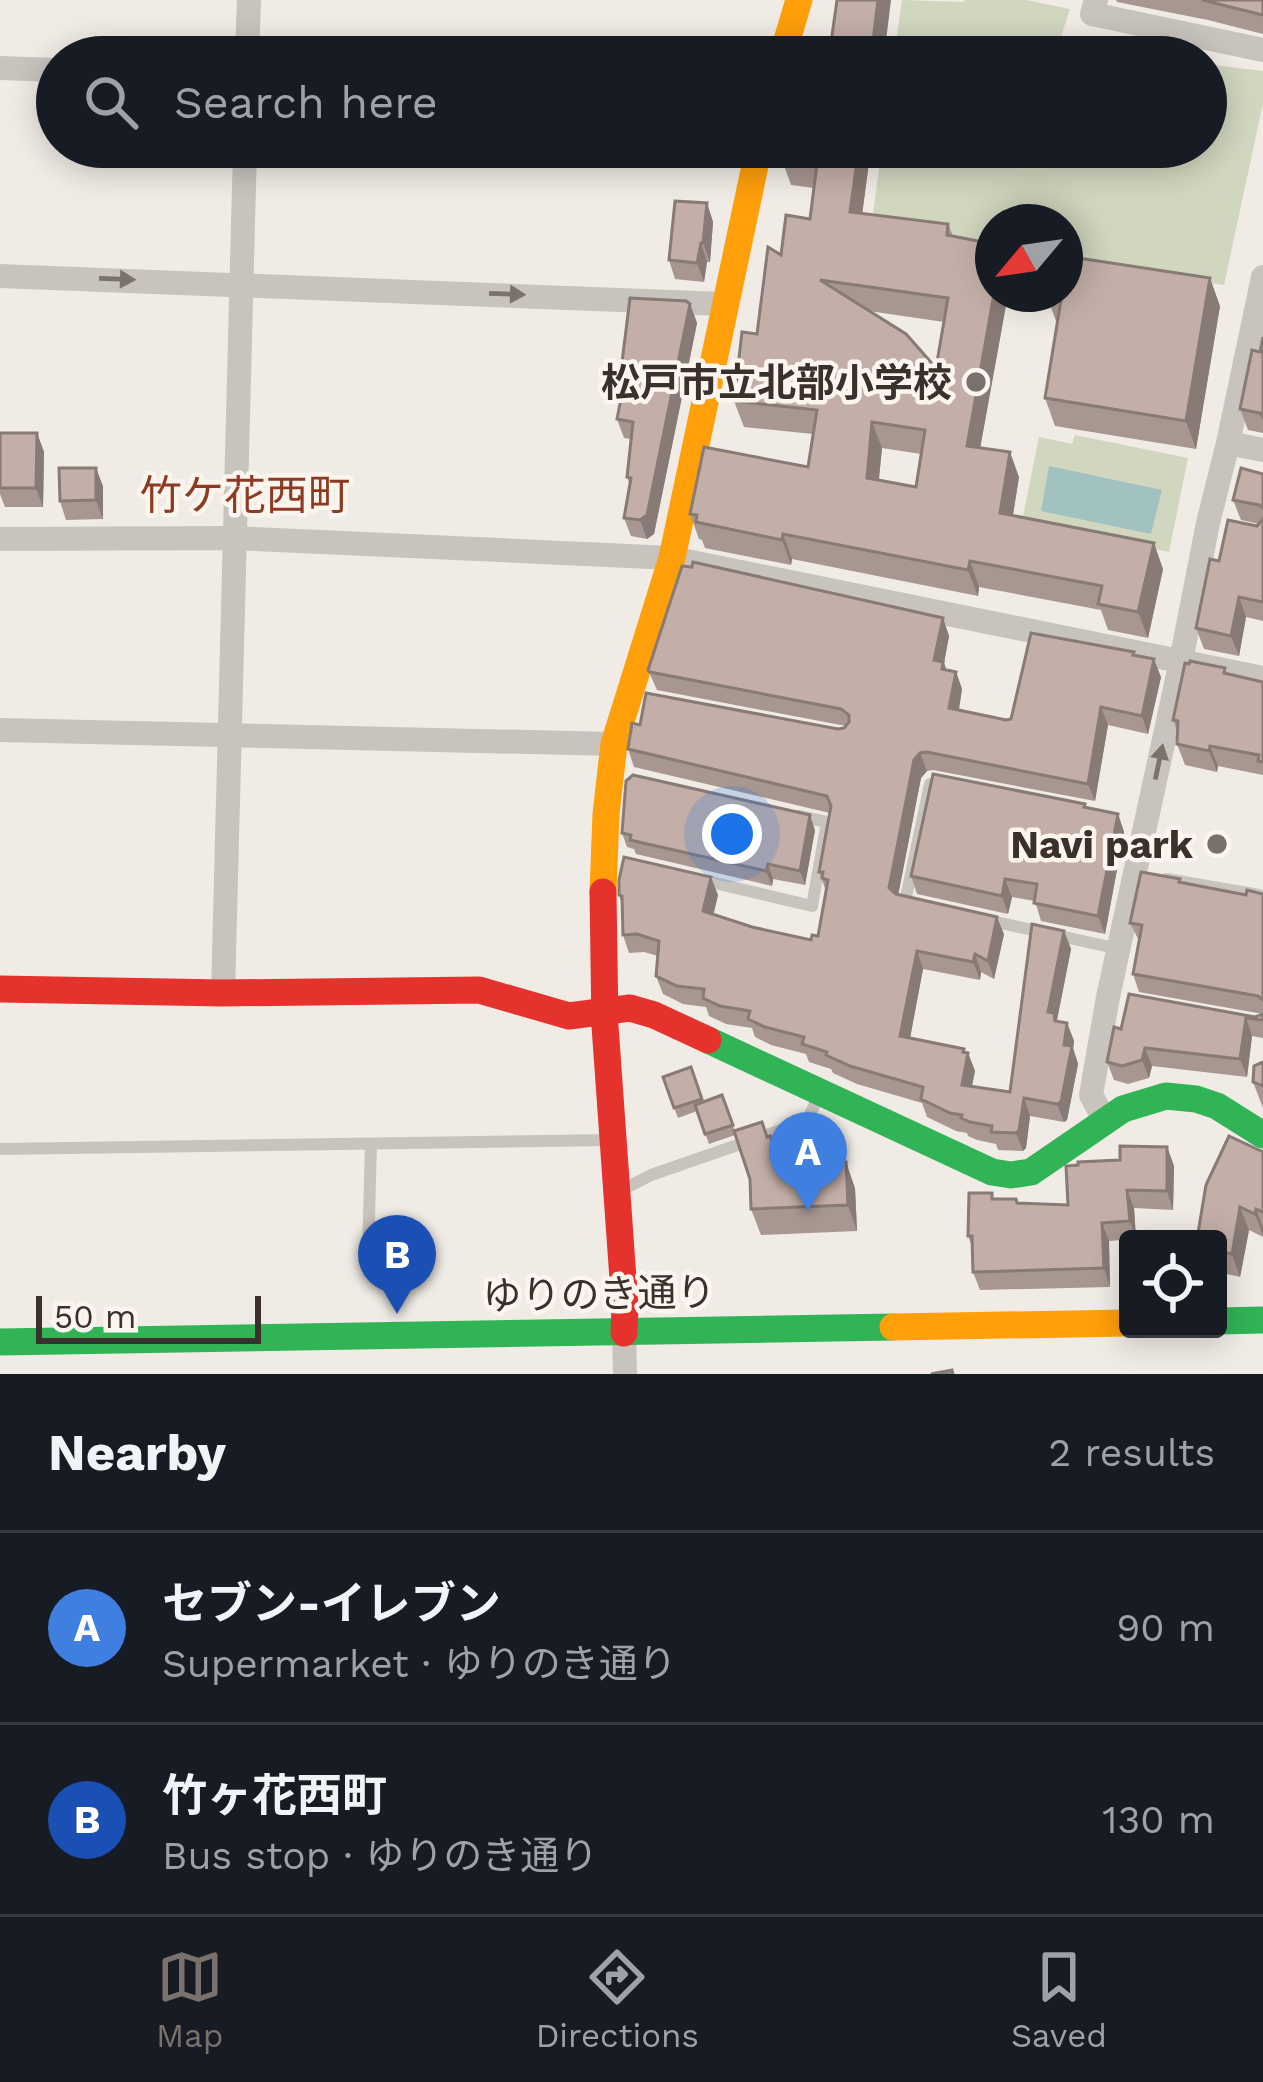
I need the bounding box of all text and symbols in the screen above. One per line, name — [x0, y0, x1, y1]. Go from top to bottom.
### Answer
search box — [36, 36, 1227, 168]
icon: search — [78, 69, 144, 135]
text: Search here — [174, 76, 438, 129]
north arrow — [975, 204, 1083, 312]
one-way arrow — [99, 270, 137, 289]
one-way arrow — [489, 285, 527, 304]
place label: 松戸市立北部小学校 — [601, 360, 952, 405]
marker: 松戸市立北部小学校 — [963, 369, 989, 395]
district label: 竹ケ花西町 — [140, 471, 350, 520]
one-way arrow — [1150, 743, 1169, 781]
your location — [702, 804, 762, 864]
place label: Navi park — [1010, 822, 1194, 867]
marker: Navi park — [1204, 831, 1230, 857]
pin: A — [769, 1112, 847, 1211]
pin: B — [358, 1215, 436, 1314]
map controls — [1119, 1230, 1227, 1338]
button: locate — [1119, 1230, 1227, 1338]
street label: ゆりのき通り — [482, 1269, 716, 1319]
scale bar — [36, 1290, 261, 1343]
text: 50 m — [54, 1297, 136, 1336]
text: Nearby — [48, 1423, 226, 1482]
text: 2 results — [1049, 1430, 1215, 1475]
text: セブン-イレブン — [162, 1577, 501, 1630]
text: A — [74, 1605, 100, 1650]
text: 90 m — [1116, 1605, 1215, 1650]
text: Supermarket · ゆりのき通り — [162, 1641, 677, 1686]
text: 竹ヶ花西町 — [162, 1769, 387, 1822]
text: B — [74, 1797, 100, 1842]
text: 130 m — [1102, 1797, 1215, 1842]
text: Bus stop · ゆりのき通り — [162, 1833, 598, 1878]
tab: Map — [156, 1944, 223, 2055]
tab: Directions — [536, 1944, 699, 2055]
tab: Saved — [1011, 1944, 1107, 2055]

